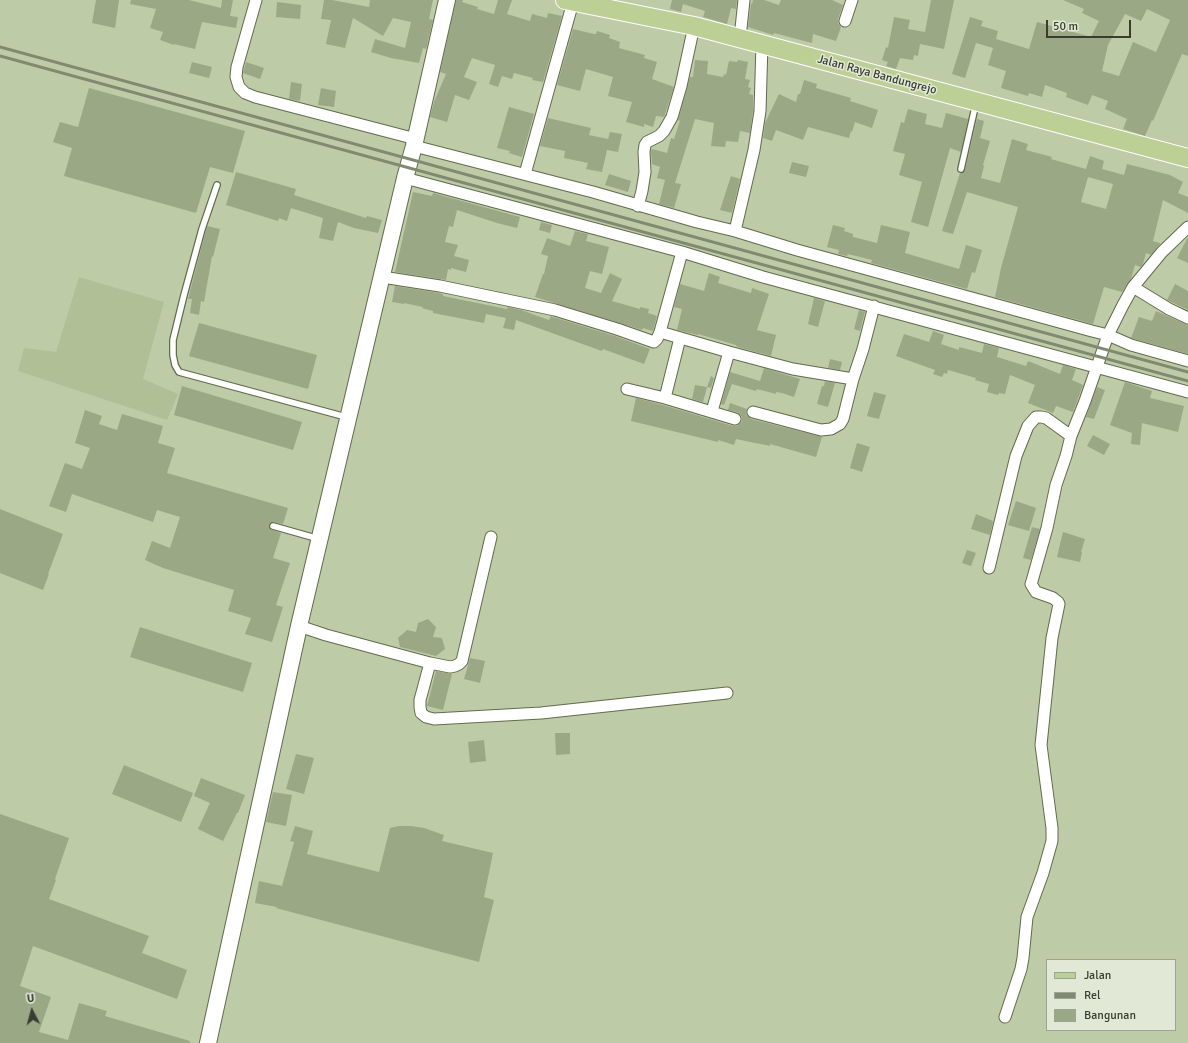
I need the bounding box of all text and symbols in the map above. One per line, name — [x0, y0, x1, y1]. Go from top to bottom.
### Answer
scale bar — [1048, 12, 1133, 38]
text: 50 m — [1053, 19, 1078, 34]
street label: Jalan Raya Bandungrejo — [816, 52, 938, 98]
legend — [1046, 959, 1176, 1031]
text: Jalan — [1084, 968, 1111, 983]
text: Rel — [1084, 988, 1101, 1003]
north arrow — [12, 991, 52, 1031]
text: U — [26, 992, 35, 1005]
text: Bangunan — [1084, 1008, 1136, 1023]

